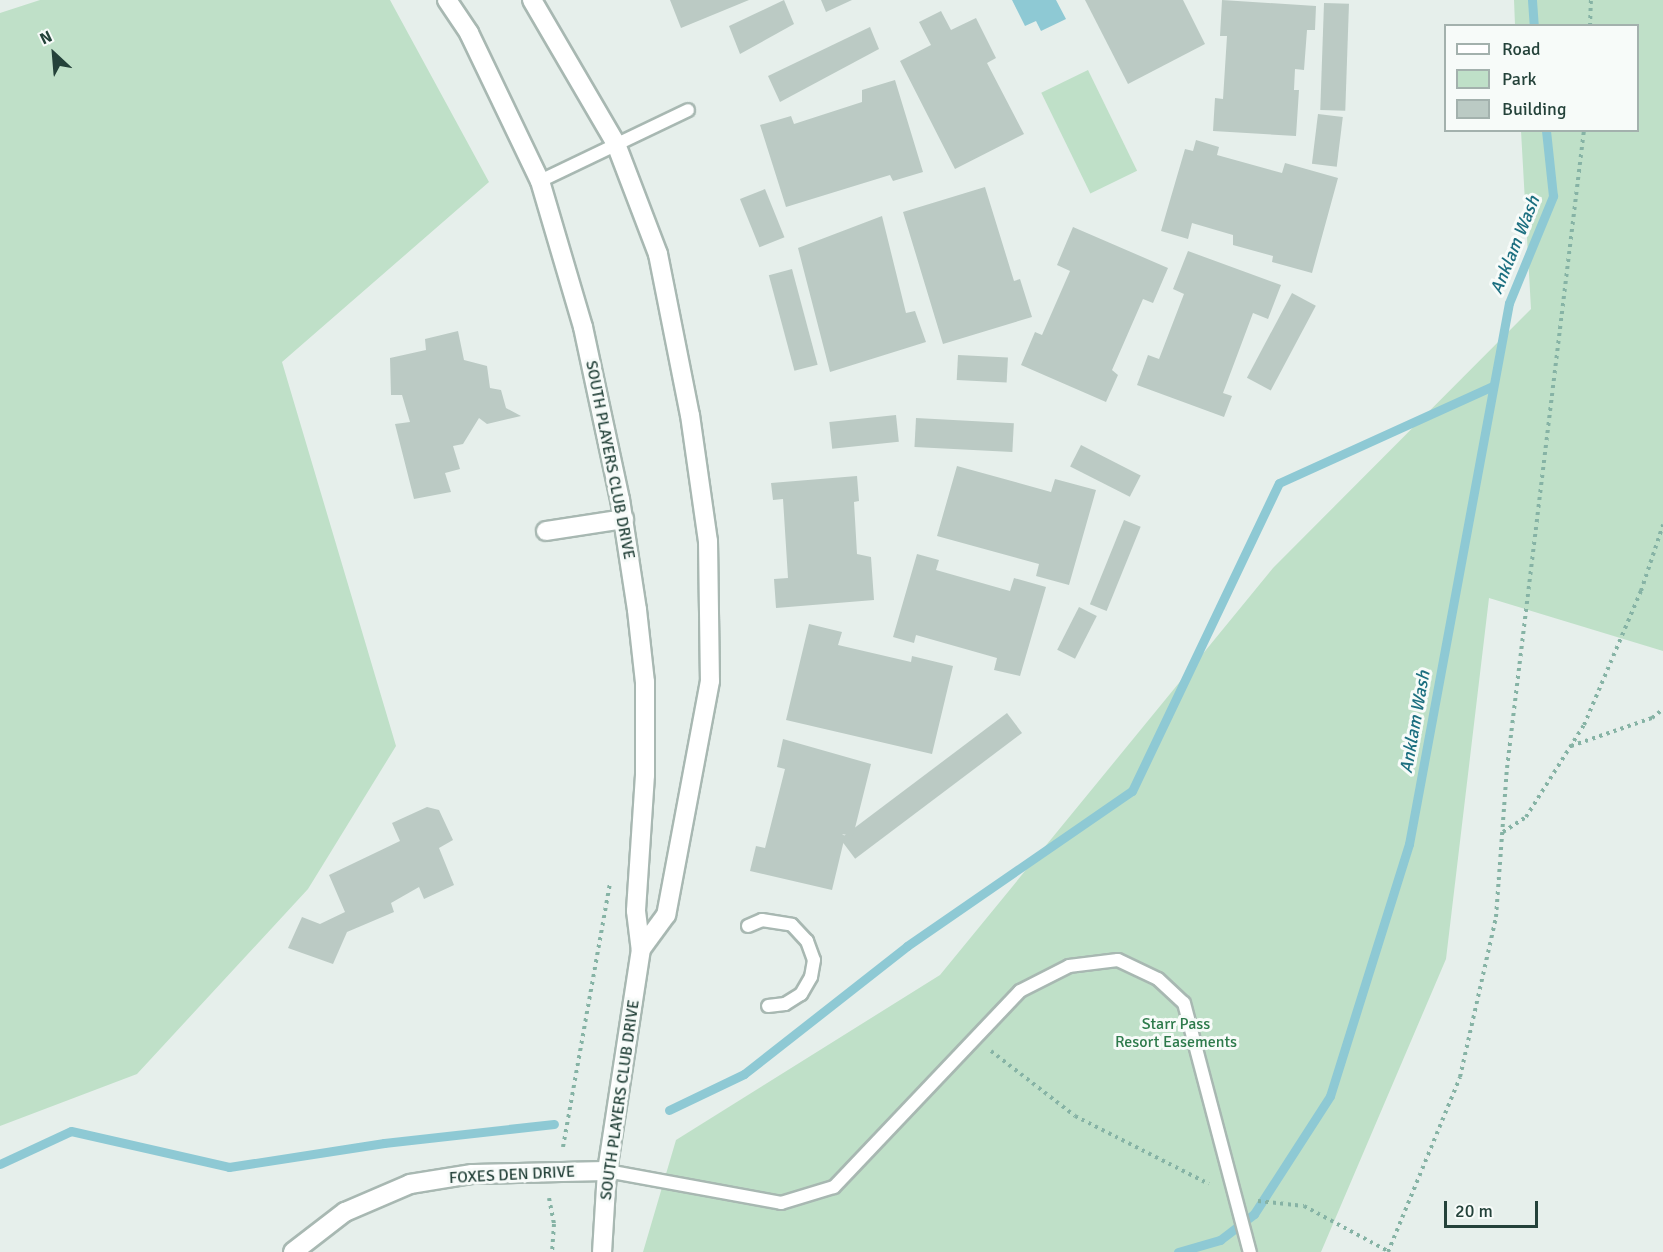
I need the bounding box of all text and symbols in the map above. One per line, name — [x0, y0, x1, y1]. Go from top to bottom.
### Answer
north arrow — [24, 24, 84, 84]
legend — [1444, 24, 1639, 132]
text: N — [37, 26, 55, 49]
text: Road — [1502, 38, 1541, 60]
text: Park — [1502, 68, 1537, 90]
text: Building — [1502, 98, 1566, 120]
water label: Anklam Wash — [1486, 193, 1544, 297]
street label: SOUTH PLAYERS CLUB DRIVE — [581, 359, 639, 561]
water label: Anklam Wash — [1395, 669, 1435, 775]
street label: SOUTH PLAYERS CLUB DRIVE — [596, 999, 644, 1201]
park label: Starr Pass Resort Easements — [1115, 1014, 1237, 1052]
street label: FOXES DEN DRIVE — [449, 1162, 575, 1188]
scale bar — [1447, 1189, 1542, 1227]
text: 20 m — [1455, 1200, 1493, 1222]

